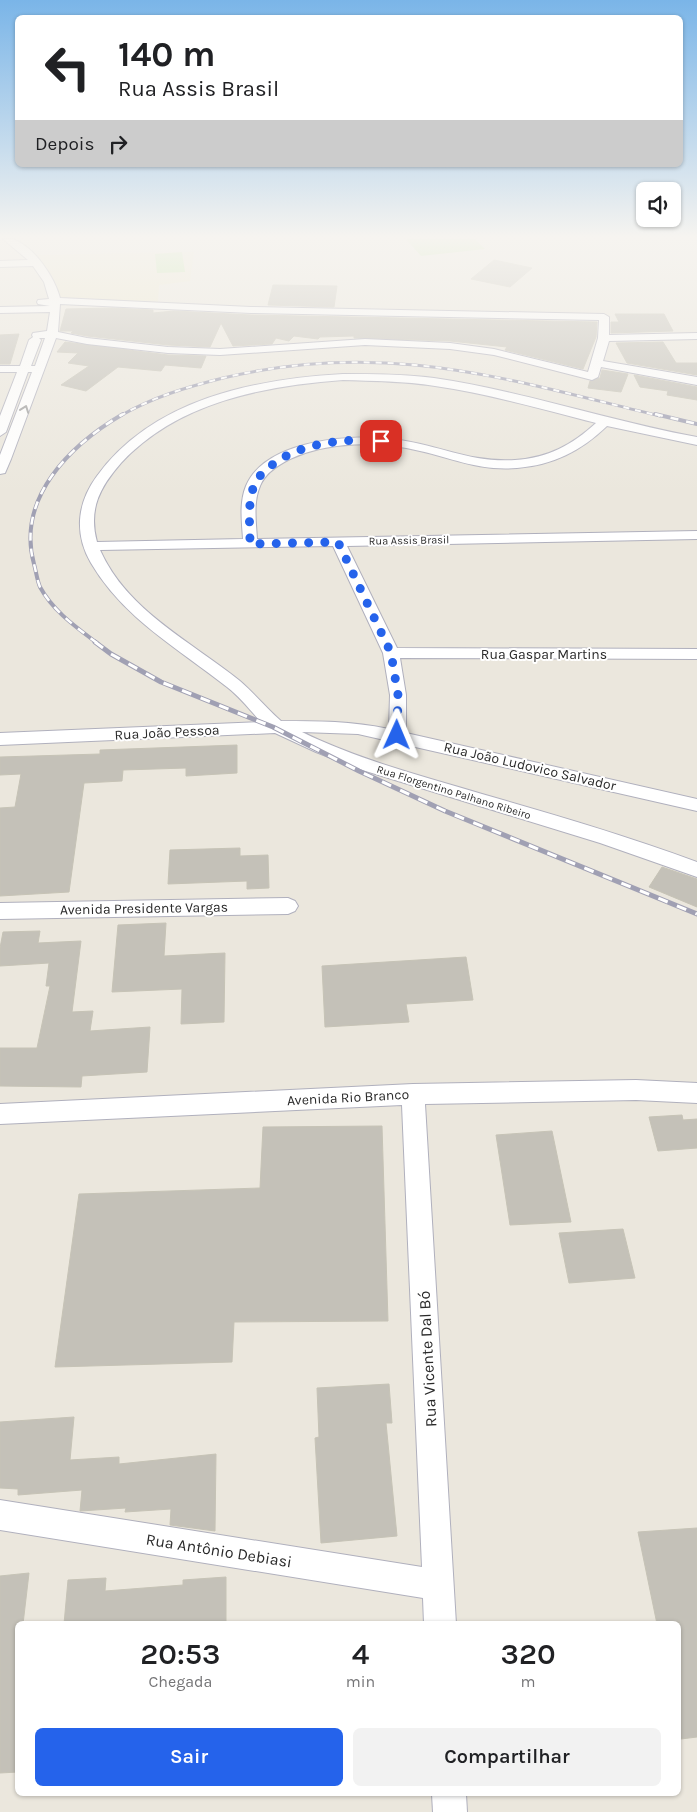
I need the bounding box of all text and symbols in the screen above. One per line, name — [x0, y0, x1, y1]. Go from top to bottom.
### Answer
text: 140 m — [118, 34, 216, 75]
icon: left — [35, 35, 100, 100]
text: Rua Assis Brasil — [118, 76, 279, 102]
icon: right — [104, 130, 132, 158]
text: Depois — [35, 133, 94, 155]
map controls — [636, 182, 681, 227]
button: sound — [636, 182, 681, 227]
one-way arrow — [19, 405, 29, 414]
pin — [360, 420, 402, 462]
icon: arrive — [367, 427, 395, 455]
street label: Rua Assis Brasil — [369, 533, 449, 548]
street label: Rua Gaspar Martins — [481, 646, 607, 663]
position arrow — [370, 708, 422, 760]
street label: Rua João Pessoa — [114, 721, 220, 744]
street label: Rua João Ludovico Salvador — [442, 738, 619, 795]
street label: Rua Florgentino Palhano Ribeiro — [375, 763, 533, 822]
street label: Avenida Presidente Vargas — [60, 899, 228, 918]
street label: Avenida Rio Branco — [286, 1086, 410, 1109]
street label: Rua Vicente Dal Bó — [414, 1290, 441, 1428]
street label: Rua Antônio Debiasi — [145, 1530, 293, 1571]
text: 20:53 — [140, 1636, 220, 1672]
text: 4 — [352, 1636, 369, 1672]
text: 320 — [501, 1636, 556, 1672]
text: Chegada — [149, 1672, 212, 1691]
text: min — [346, 1672, 375, 1691]
text: m — [521, 1672, 536, 1691]
button: Sair — [35, 1728, 343, 1786]
button: Compartilhar — [353, 1728, 661, 1786]

